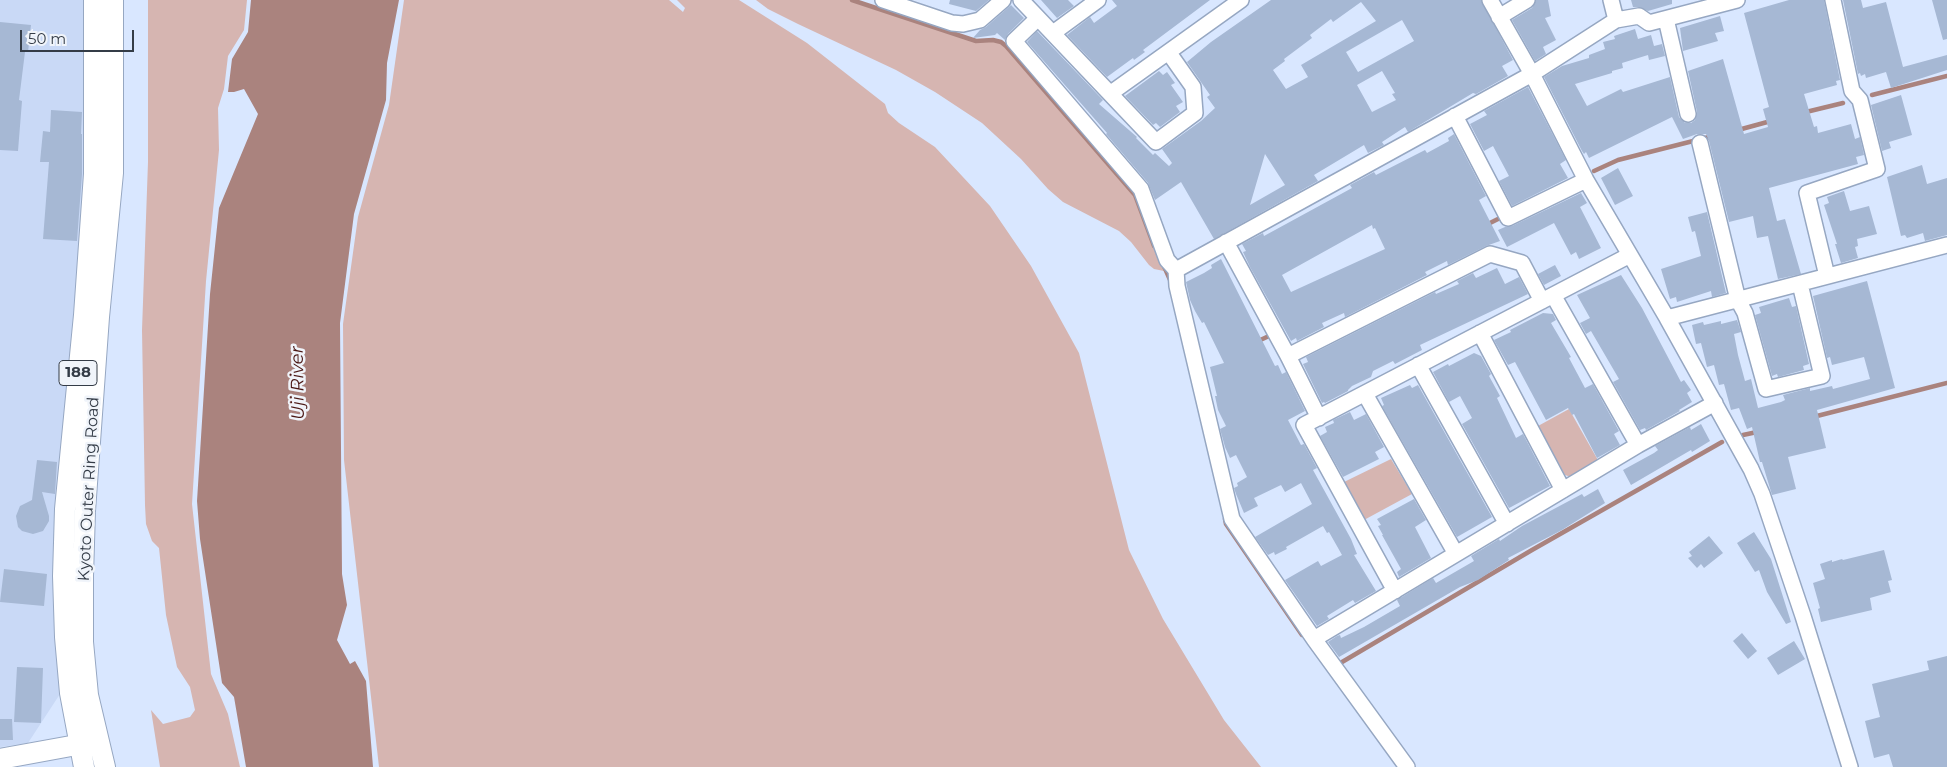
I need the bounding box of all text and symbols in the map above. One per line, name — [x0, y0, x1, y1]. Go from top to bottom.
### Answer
scale bar — [22, 20, 136, 52]
text: 50 m — [28, 29, 66, 48]
water label: Uji River — [287, 346, 309, 420]
road number: 188 — [59, 360, 97, 386]
street label: Kyoto Outer Ring Road — [75, 396, 103, 582]

